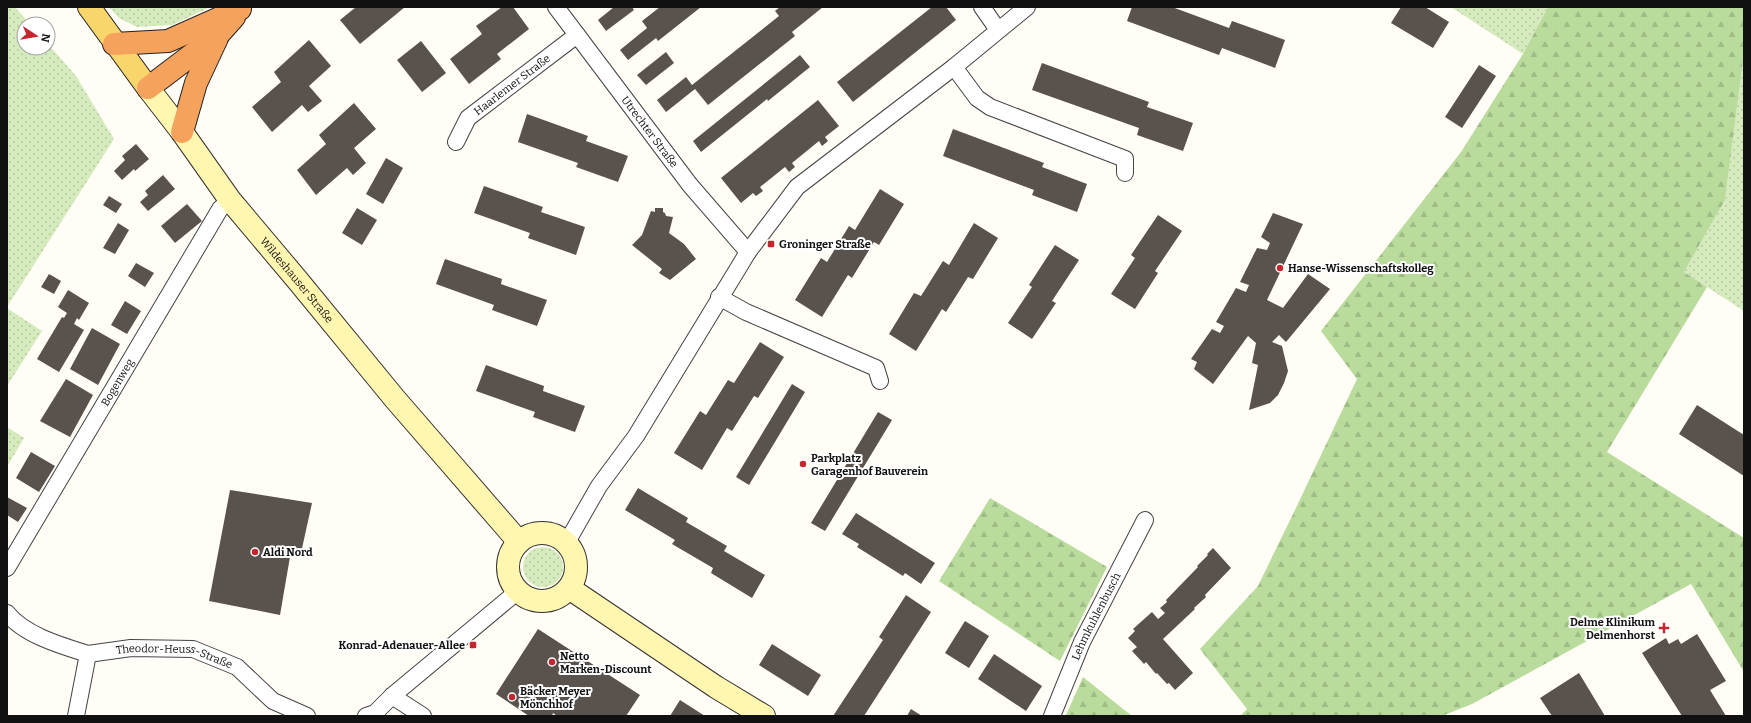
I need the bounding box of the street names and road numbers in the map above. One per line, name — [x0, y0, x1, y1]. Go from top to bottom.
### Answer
street label: Haarlemer Straße — [472, 52, 553, 118]
street label: Utrechter Straße — [618, 94, 681, 170]
street label: Wildeshauser Straße — [257, 235, 336, 326]
street label: Bogenweg — [99, 356, 137, 409]
street label: Lehmkuhlenbusch — [1069, 571, 1124, 662]
street label: Theodor-Heuss-Straße — [115, 642, 234, 671]

